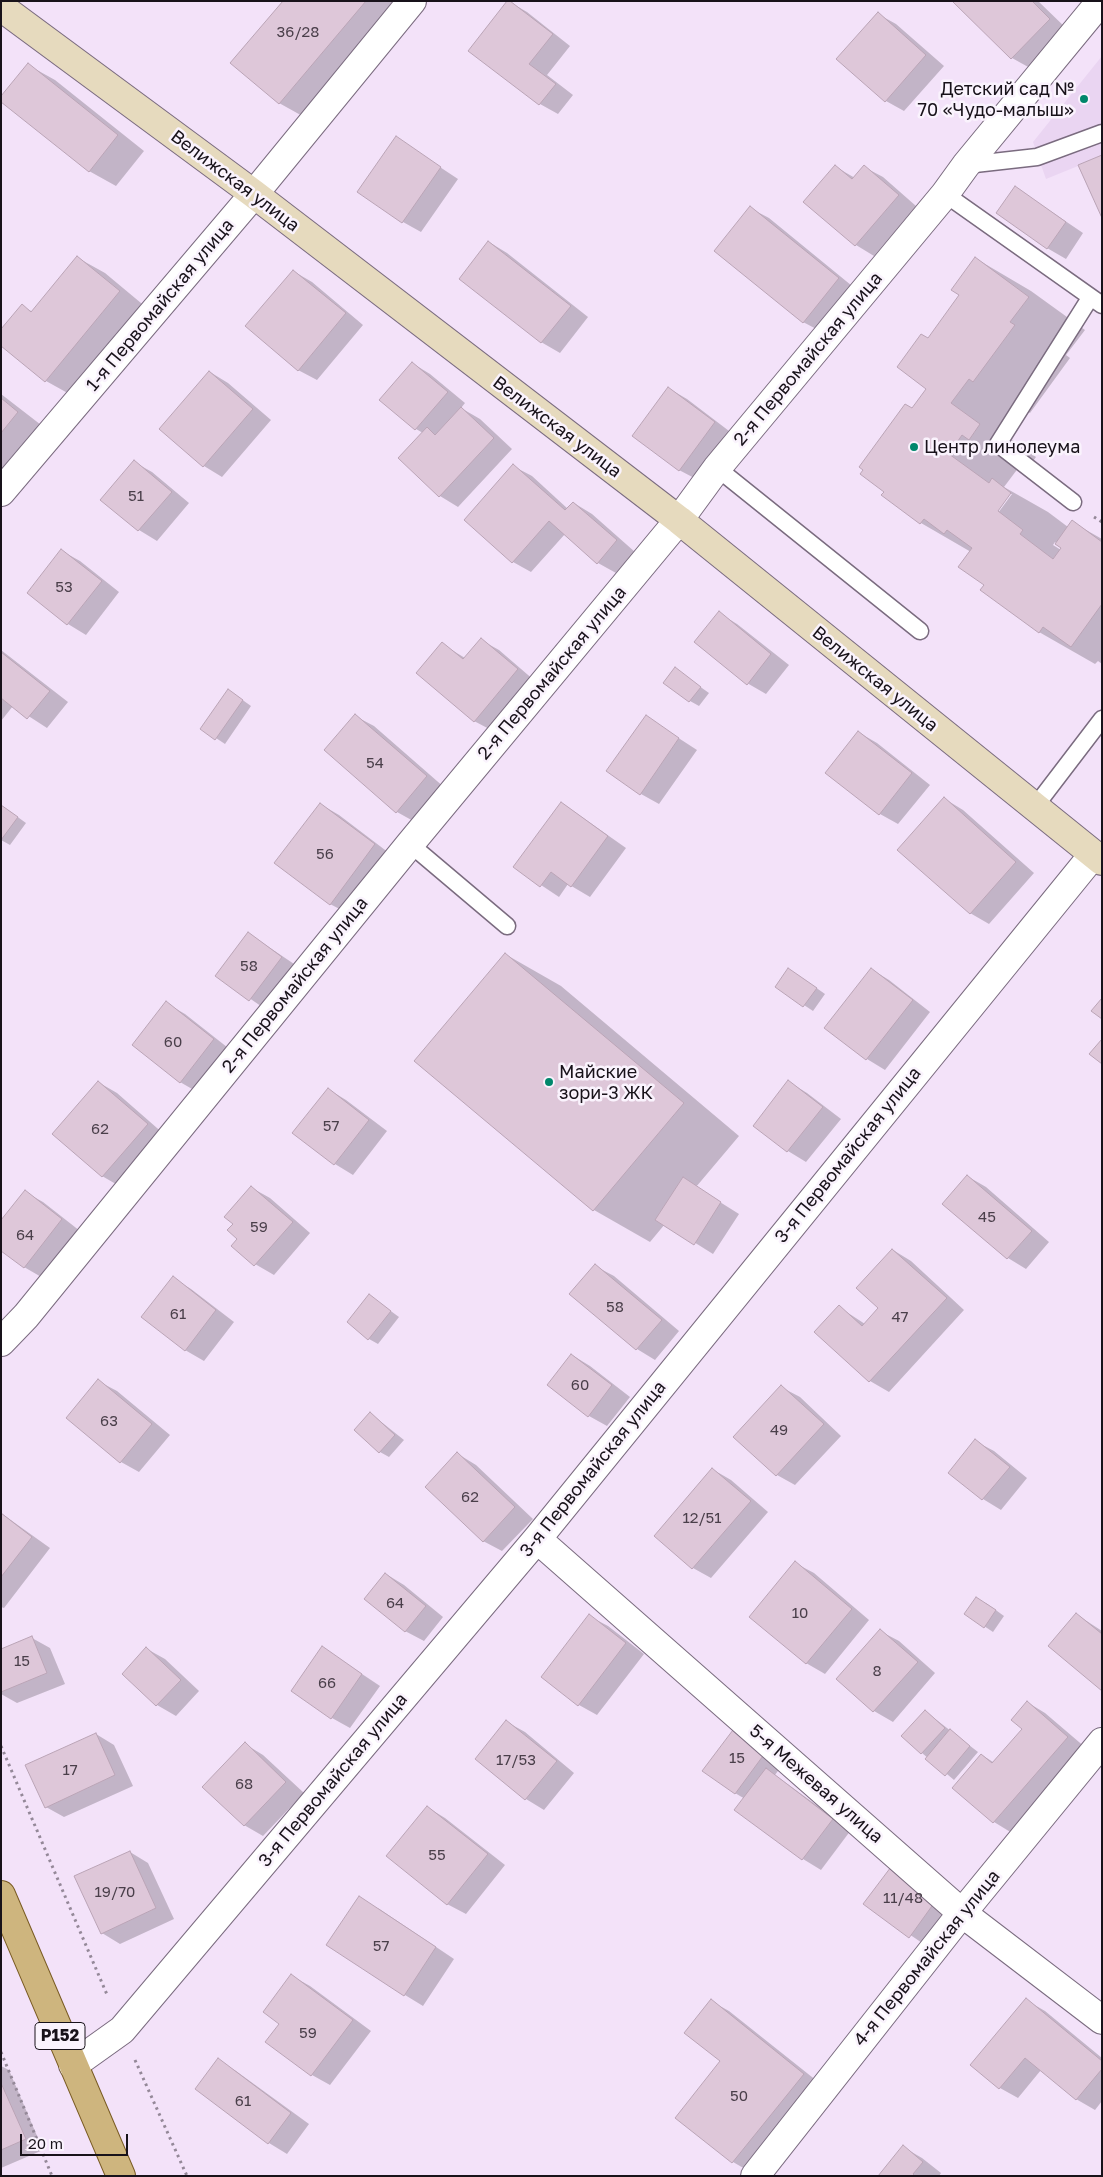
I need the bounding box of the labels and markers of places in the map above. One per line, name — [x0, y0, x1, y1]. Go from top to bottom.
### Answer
place label: Детский сад № 70 «Чудо-малыш» — [917, 78, 1074, 120]
marker: Детский сад № 70 «Чудо-малыш» — [1078, 93, 1090, 105]
place label: Центр линолеума — [924, 436, 1080, 458]
marker: Центр линолеума — [908, 441, 920, 453]
place label: Майские зори-3 ЖК — [559, 1061, 653, 1104]
marker: Майские зори-3 ЖК — [543, 1076, 555, 1088]

